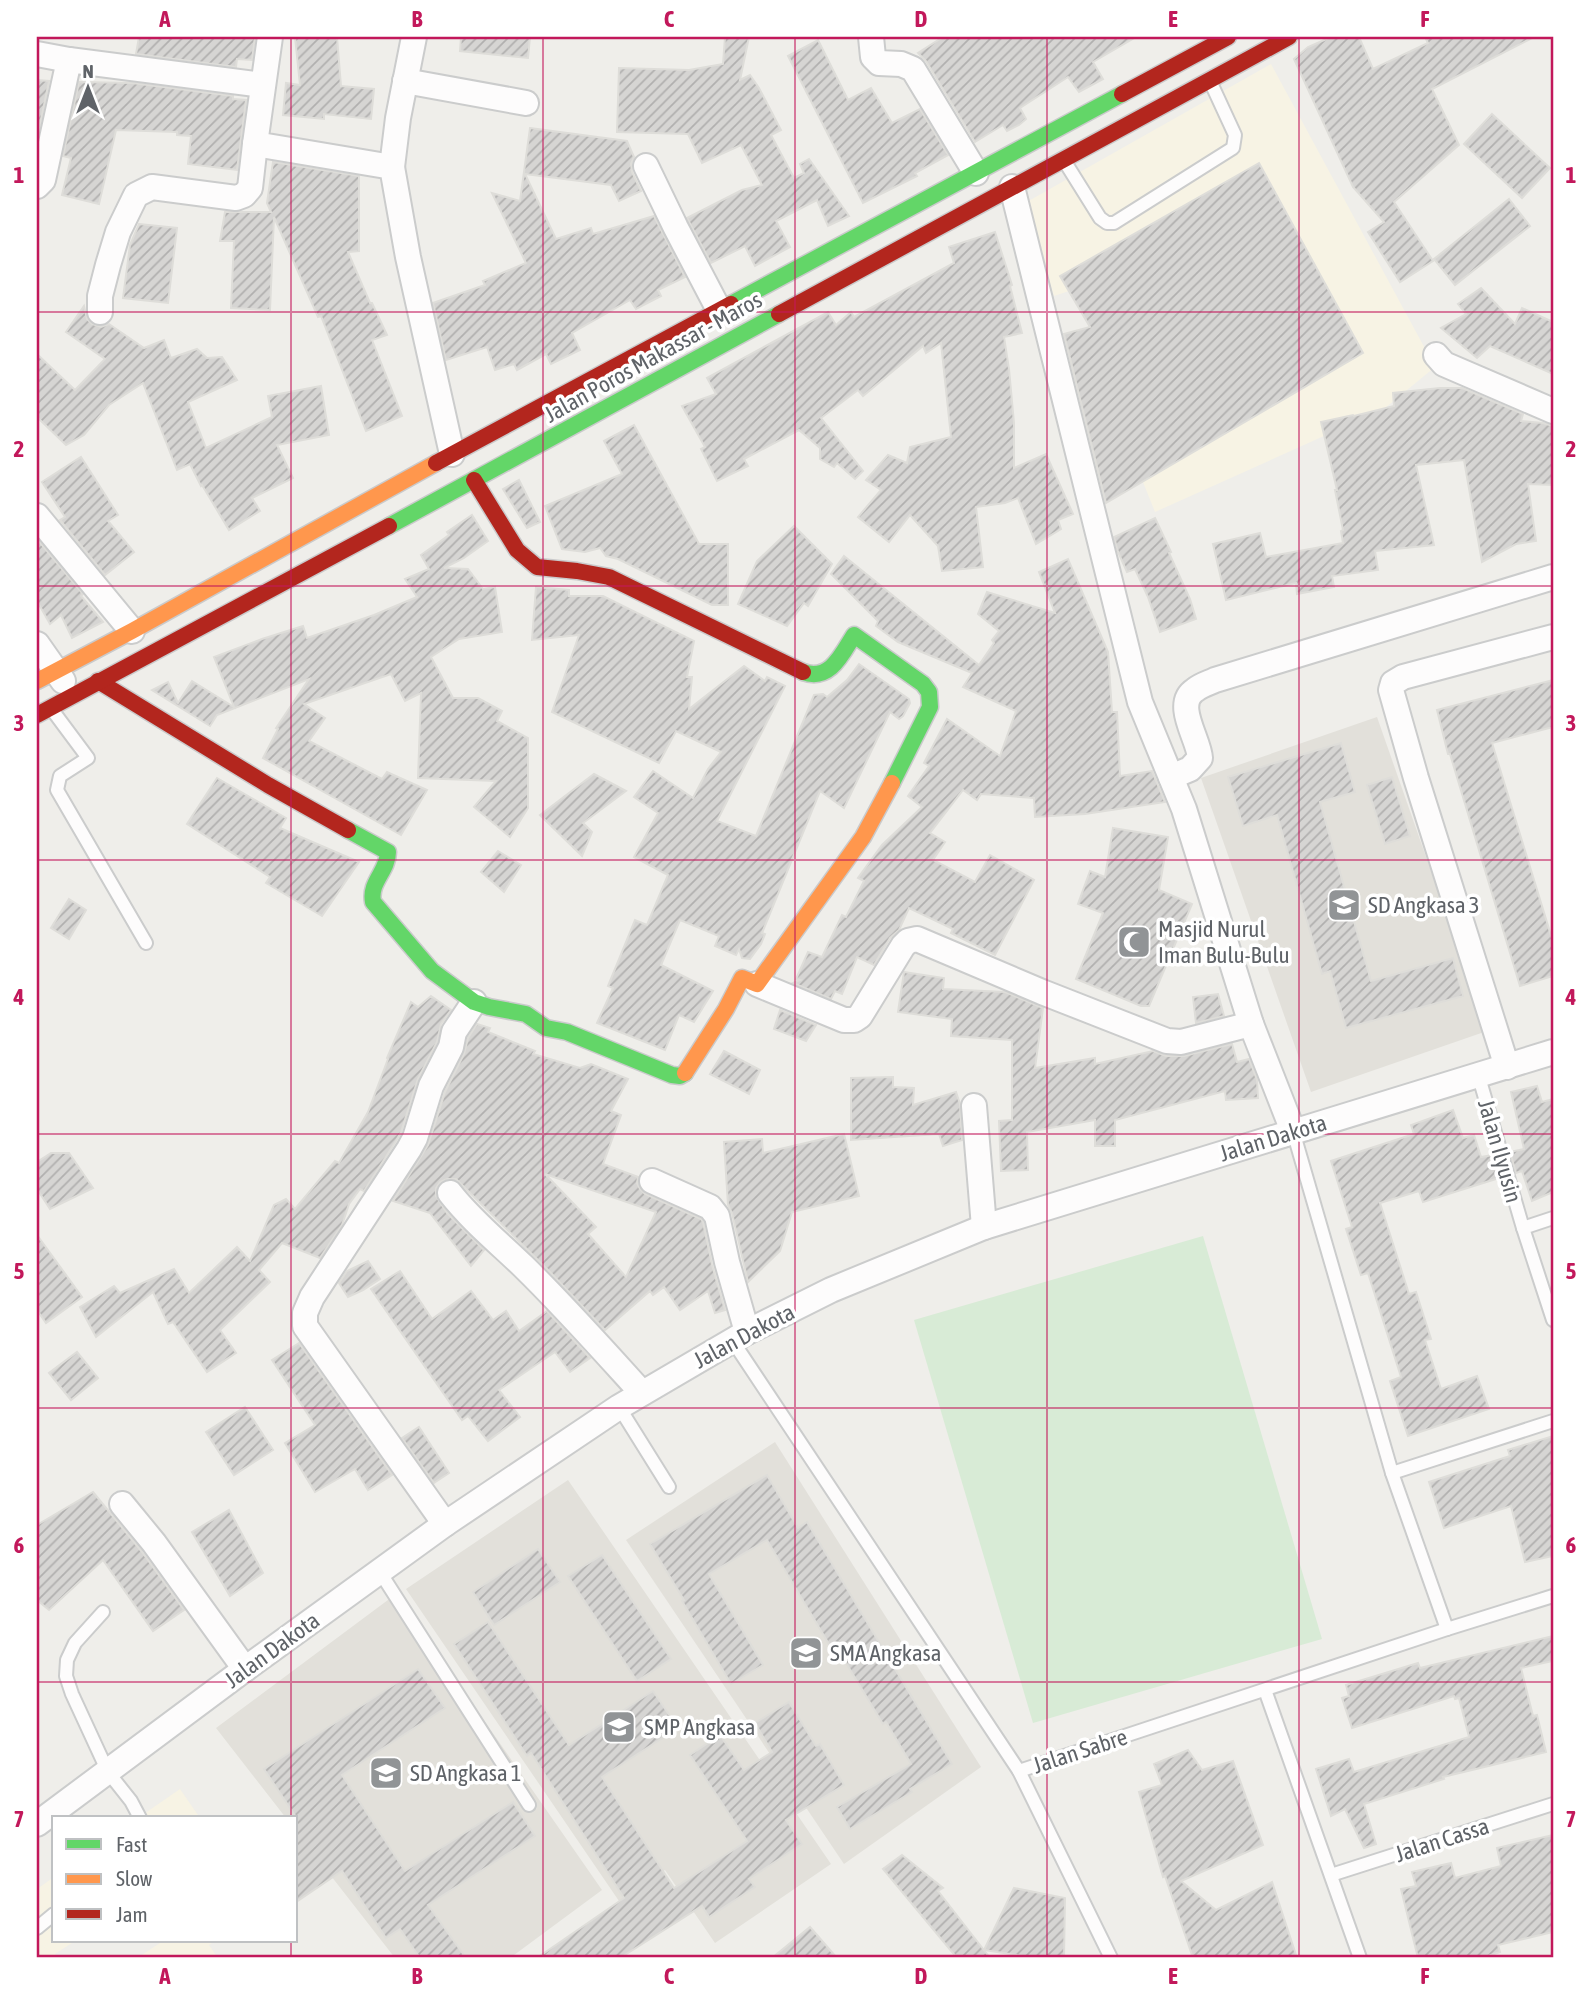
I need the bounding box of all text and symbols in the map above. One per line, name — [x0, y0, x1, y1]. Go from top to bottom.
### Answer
text: A — [158, 6, 171, 32]
text: B — [412, 6, 423, 32]
text: C — [664, 6, 675, 32]
text: D — [915, 6, 928, 32]
text: E — [1168, 6, 1178, 32]
text: F — [1420, 6, 1430, 32]
north arrow — [52, 52, 122, 122]
text: N — [82, 60, 94, 82]
text: 1 — [14, 162, 25, 188]
text: 1 — [1566, 162, 1577, 188]
street label: Jalan Poros Makassar - Maros — [540, 286, 766, 428]
text: 2 — [14, 436, 24, 462]
text: 2 — [1566, 436, 1576, 462]
text: 3 — [14, 710, 24, 736]
text: 3 — [1566, 710, 1576, 736]
school or university icon: SD Angkasa 3 — [1325, 886, 1363, 924]
place label: SD Angkasa 3 — [1368, 892, 1480, 918]
place label: Masjid Nurul Iman Bulu-Bulu — [1158, 916, 1290, 968]
mosque icon: Masjid Nurul Iman Bulu-Bulu — [1115, 923, 1153, 961]
text: 4 — [13, 984, 25, 1010]
text: 4 — [1565, 984, 1577, 1010]
street label: Jalan Ilyusin — [1473, 1096, 1527, 1206]
street label: Jalan Dakota — [1216, 1109, 1330, 1167]
text: 5 — [14, 1258, 25, 1284]
text: 5 — [1566, 1258, 1577, 1284]
street label: Jalan Dakota — [689, 1299, 799, 1373]
text: 6 — [14, 1532, 25, 1558]
text: 6 — [1566, 1532, 1577, 1558]
street label: Jalan Dakota — [220, 1607, 324, 1693]
school or university icon: SMA Angkasa — [787, 1634, 825, 1672]
place label: SMA Angkasa — [830, 1640, 941, 1666]
school or university icon: SMP Angkasa — [600, 1708, 638, 1746]
place label: SMP Angkasa — [644, 1714, 755, 1740]
street label: Jalan Sabre — [1030, 1724, 1130, 1778]
school or university icon: SD Angkasa 1 — [367, 1754, 405, 1792]
place label: SD Angkasa 1 — [410, 1760, 522, 1786]
text: 7 — [14, 1806, 24, 1832]
text: 7 — [1566, 1806, 1576, 1832]
street label: Jalan Cassa — [1392, 1813, 1492, 1867]
legend — [52, 1816, 298, 1942]
text: Fast — [116, 1832, 147, 1856]
text: Slow — [116, 1866, 153, 1890]
text: Jam — [116, 1902, 148, 1926]
text: A — [158, 1963, 171, 1989]
text: B — [412, 1963, 423, 1989]
text: C — [664, 1963, 675, 1989]
text: D — [915, 1963, 928, 1989]
text: E — [1168, 1963, 1178, 1989]
text: F — [1420, 1963, 1430, 1989]

